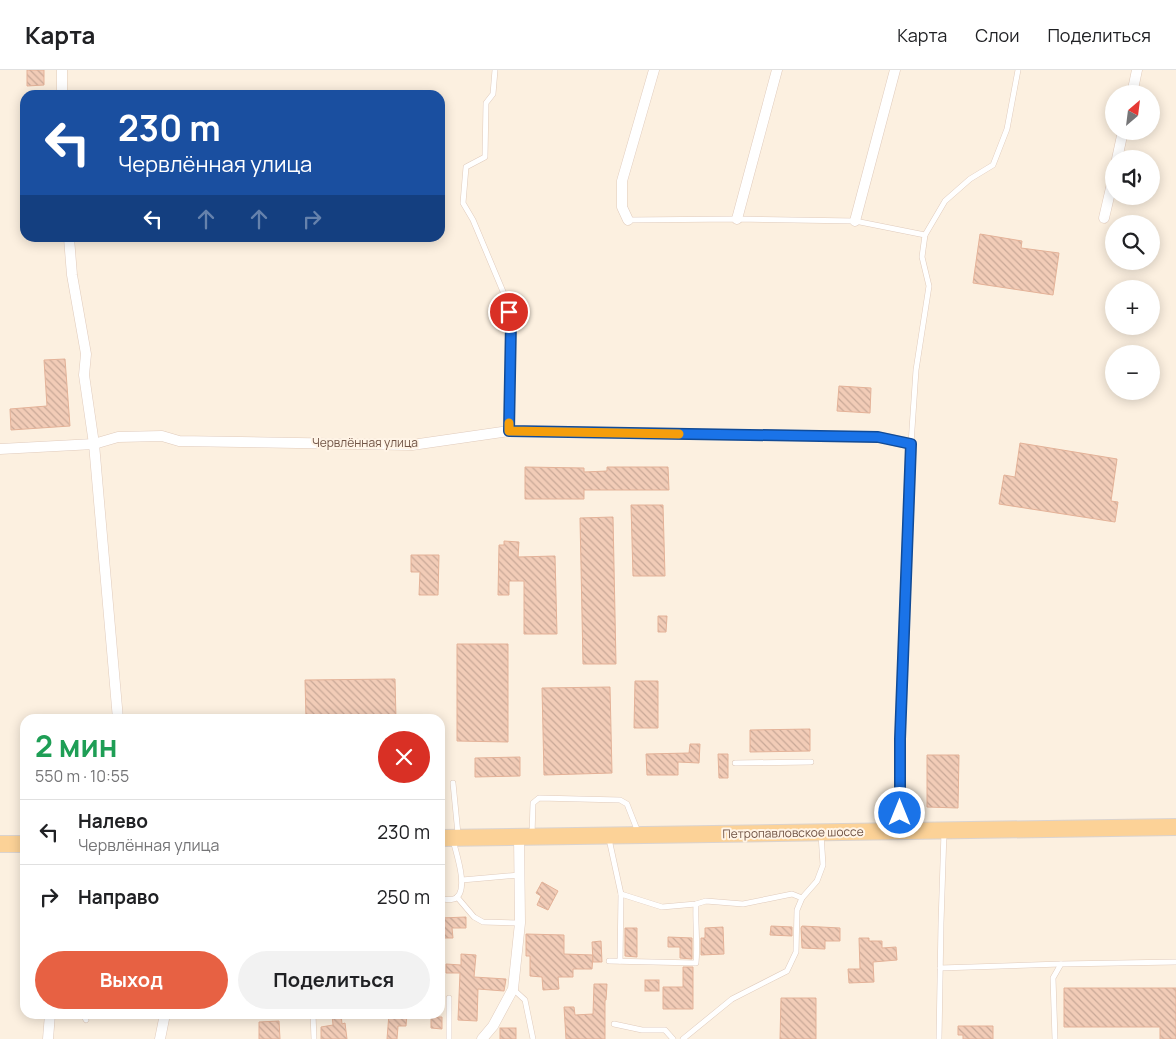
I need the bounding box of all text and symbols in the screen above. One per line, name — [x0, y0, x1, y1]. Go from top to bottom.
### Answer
text: Карта — [25, 18, 95, 51]
text: Карта — [897, 23, 947, 47]
text: Слои — [975, 23, 1019, 47]
text: Поделиться — [1047, 23, 1151, 47]
north arrow — [1105, 85, 1160, 140]
map controls — [1105, 85, 1160, 400]
text: 230 m — [118, 104, 221, 152]
icon: left — [35, 110, 100, 175]
text: Червлённая улица — [118, 149, 312, 179]
button: sound — [1105, 150, 1160, 205]
icon: left — [139, 205, 167, 233]
icon: ahead — [192, 205, 220, 233]
icon: ahead — [245, 205, 273, 233]
icon: right — [298, 205, 326, 233]
button: search — [1105, 215, 1160, 270]
button: + — [1105, 280, 1160, 335]
pin — [488, 291, 530, 333]
icon: arrive — [495, 298, 523, 326]
button: − — [1105, 345, 1160, 400]
street label: Червлённая улица — [312, 434, 418, 451]
text: 2 мин — [35, 725, 118, 766]
button: close — [378, 731, 430, 783]
text: 550 m · 10:55 — [35, 765, 129, 787]
position arrow — [873, 786, 925, 838]
text: Налево — [78, 808, 148, 834]
icon: left — [35, 818, 63, 846]
text: 230 m — [377, 819, 430, 845]
street label: Петропавловское шоссе — [722, 823, 864, 842]
text: Червлённая улица — [78, 834, 219, 856]
icon: right — [35, 883, 63, 911]
text: Направо — [78, 884, 159, 910]
text: 250 m — [377, 884, 430, 910]
button: Выход — [35, 951, 228, 1009]
button: Поделиться — [238, 951, 430, 1009]

